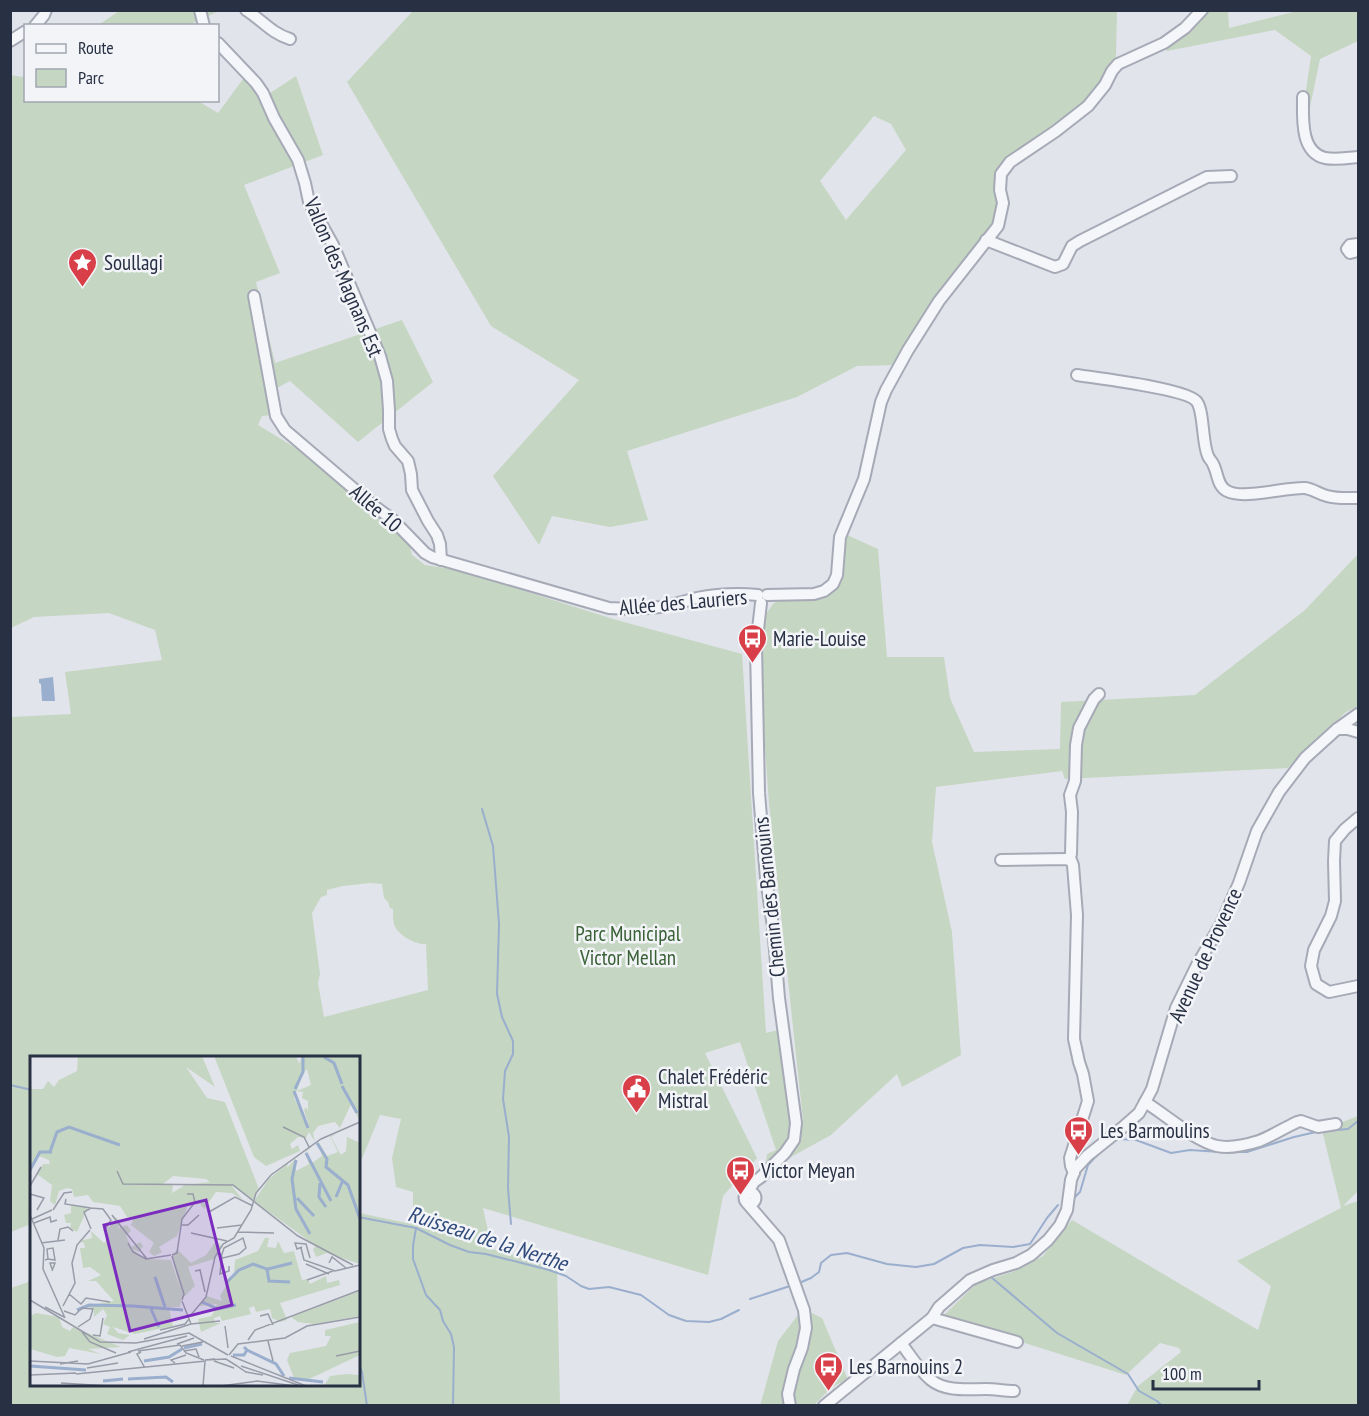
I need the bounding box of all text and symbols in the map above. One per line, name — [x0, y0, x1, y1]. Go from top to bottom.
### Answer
legend — [24, 24, 219, 102]
text: Route — [78, 36, 114, 59]
text: Parc — [78, 66, 105, 89]
street label: Vallon des Magnans Est — [298, 192, 390, 361]
place icon: Soullagi — [67, 246, 99, 288]
place label: Soullagi — [104, 249, 163, 276]
street label: Allée 10 — [344, 478, 408, 538]
street label: Allée des Lauriers — [618, 583, 748, 621]
bus stop icon: Marie-Louise — [736, 622, 768, 664]
place label: Marie-Louise — [773, 625, 866, 652]
street label: Chemin des Barnouins — [747, 815, 791, 979]
street label: Avenue de Provence — [1162, 884, 1248, 1026]
park label: Parc Municipal Victor Mellan — [575, 920, 681, 971]
inset map — [30, 1056, 360, 1386]
place label: Chalet Frédéric Mistral — [658, 1063, 768, 1114]
public building icon: Chalet Frédéric Mistral — [621, 1072, 653, 1114]
bus stop icon: Les Barmoulins — [1063, 1114, 1095, 1156]
place label: Les Barmoulins — [1100, 1117, 1210, 1144]
bus stop icon: Victor Meyan — [724, 1154, 756, 1196]
place label: Victor Meyan — [760, 1157, 855, 1184]
water label: Ruisseau de la Nerthe — [405, 1199, 573, 1278]
bus stop icon: Les Barnouins 2 — [812, 1350, 844, 1392]
place label: Les Barnouins 2 — [849, 1353, 963, 1380]
scale bar — [1153, 1353, 1260, 1391]
text: 100 m — [1162, 1362, 1202, 1385]

